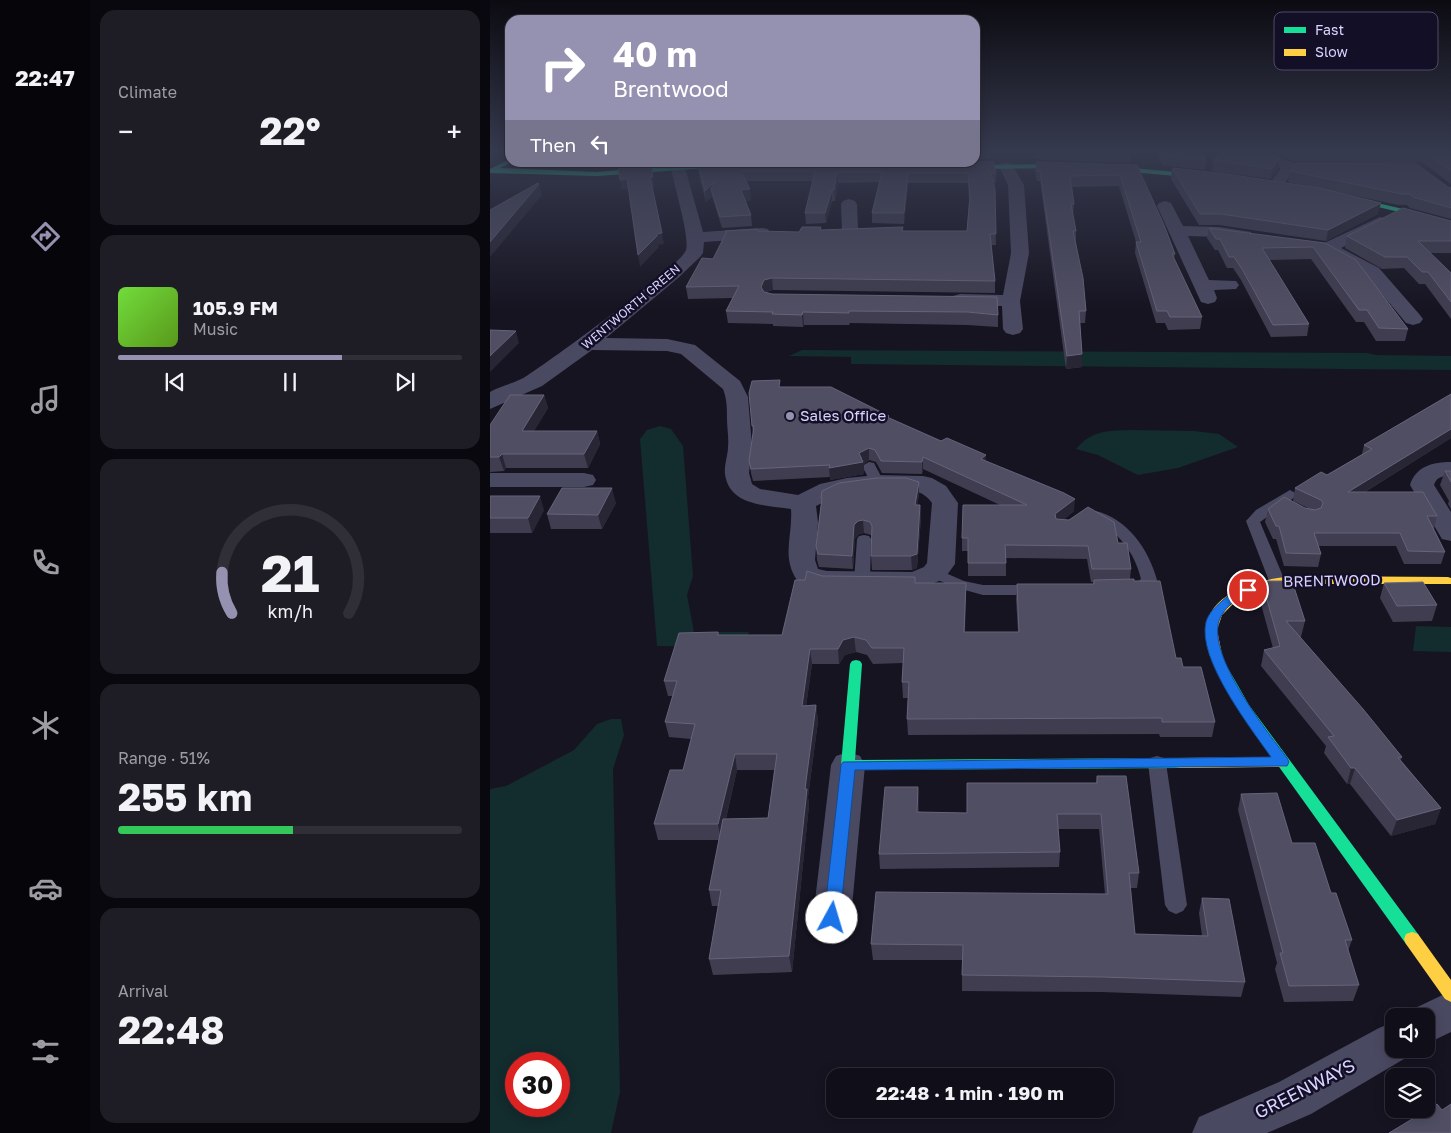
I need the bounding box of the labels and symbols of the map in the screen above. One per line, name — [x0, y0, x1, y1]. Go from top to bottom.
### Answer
legend — [1274, 12, 1438, 70]
text: Fast — [1315, 21, 1344, 38]
text: Slow — [1315, 43, 1348, 60]
street label: WENTWORTH GREEN — [578, 261, 683, 352]
place label: Sales Office — [800, 406, 887, 424]
marker: Sales Office — [784, 410, 796, 422]
pin — [1227, 569, 1269, 611]
street label: BRENTWOOD — [1283, 570, 1381, 590]
position arrow — [805, 891, 857, 943]
speed limit sign: 30 — [505, 1052, 570, 1117]
street label: GREENWAYS — [1251, 1053, 1358, 1123]

